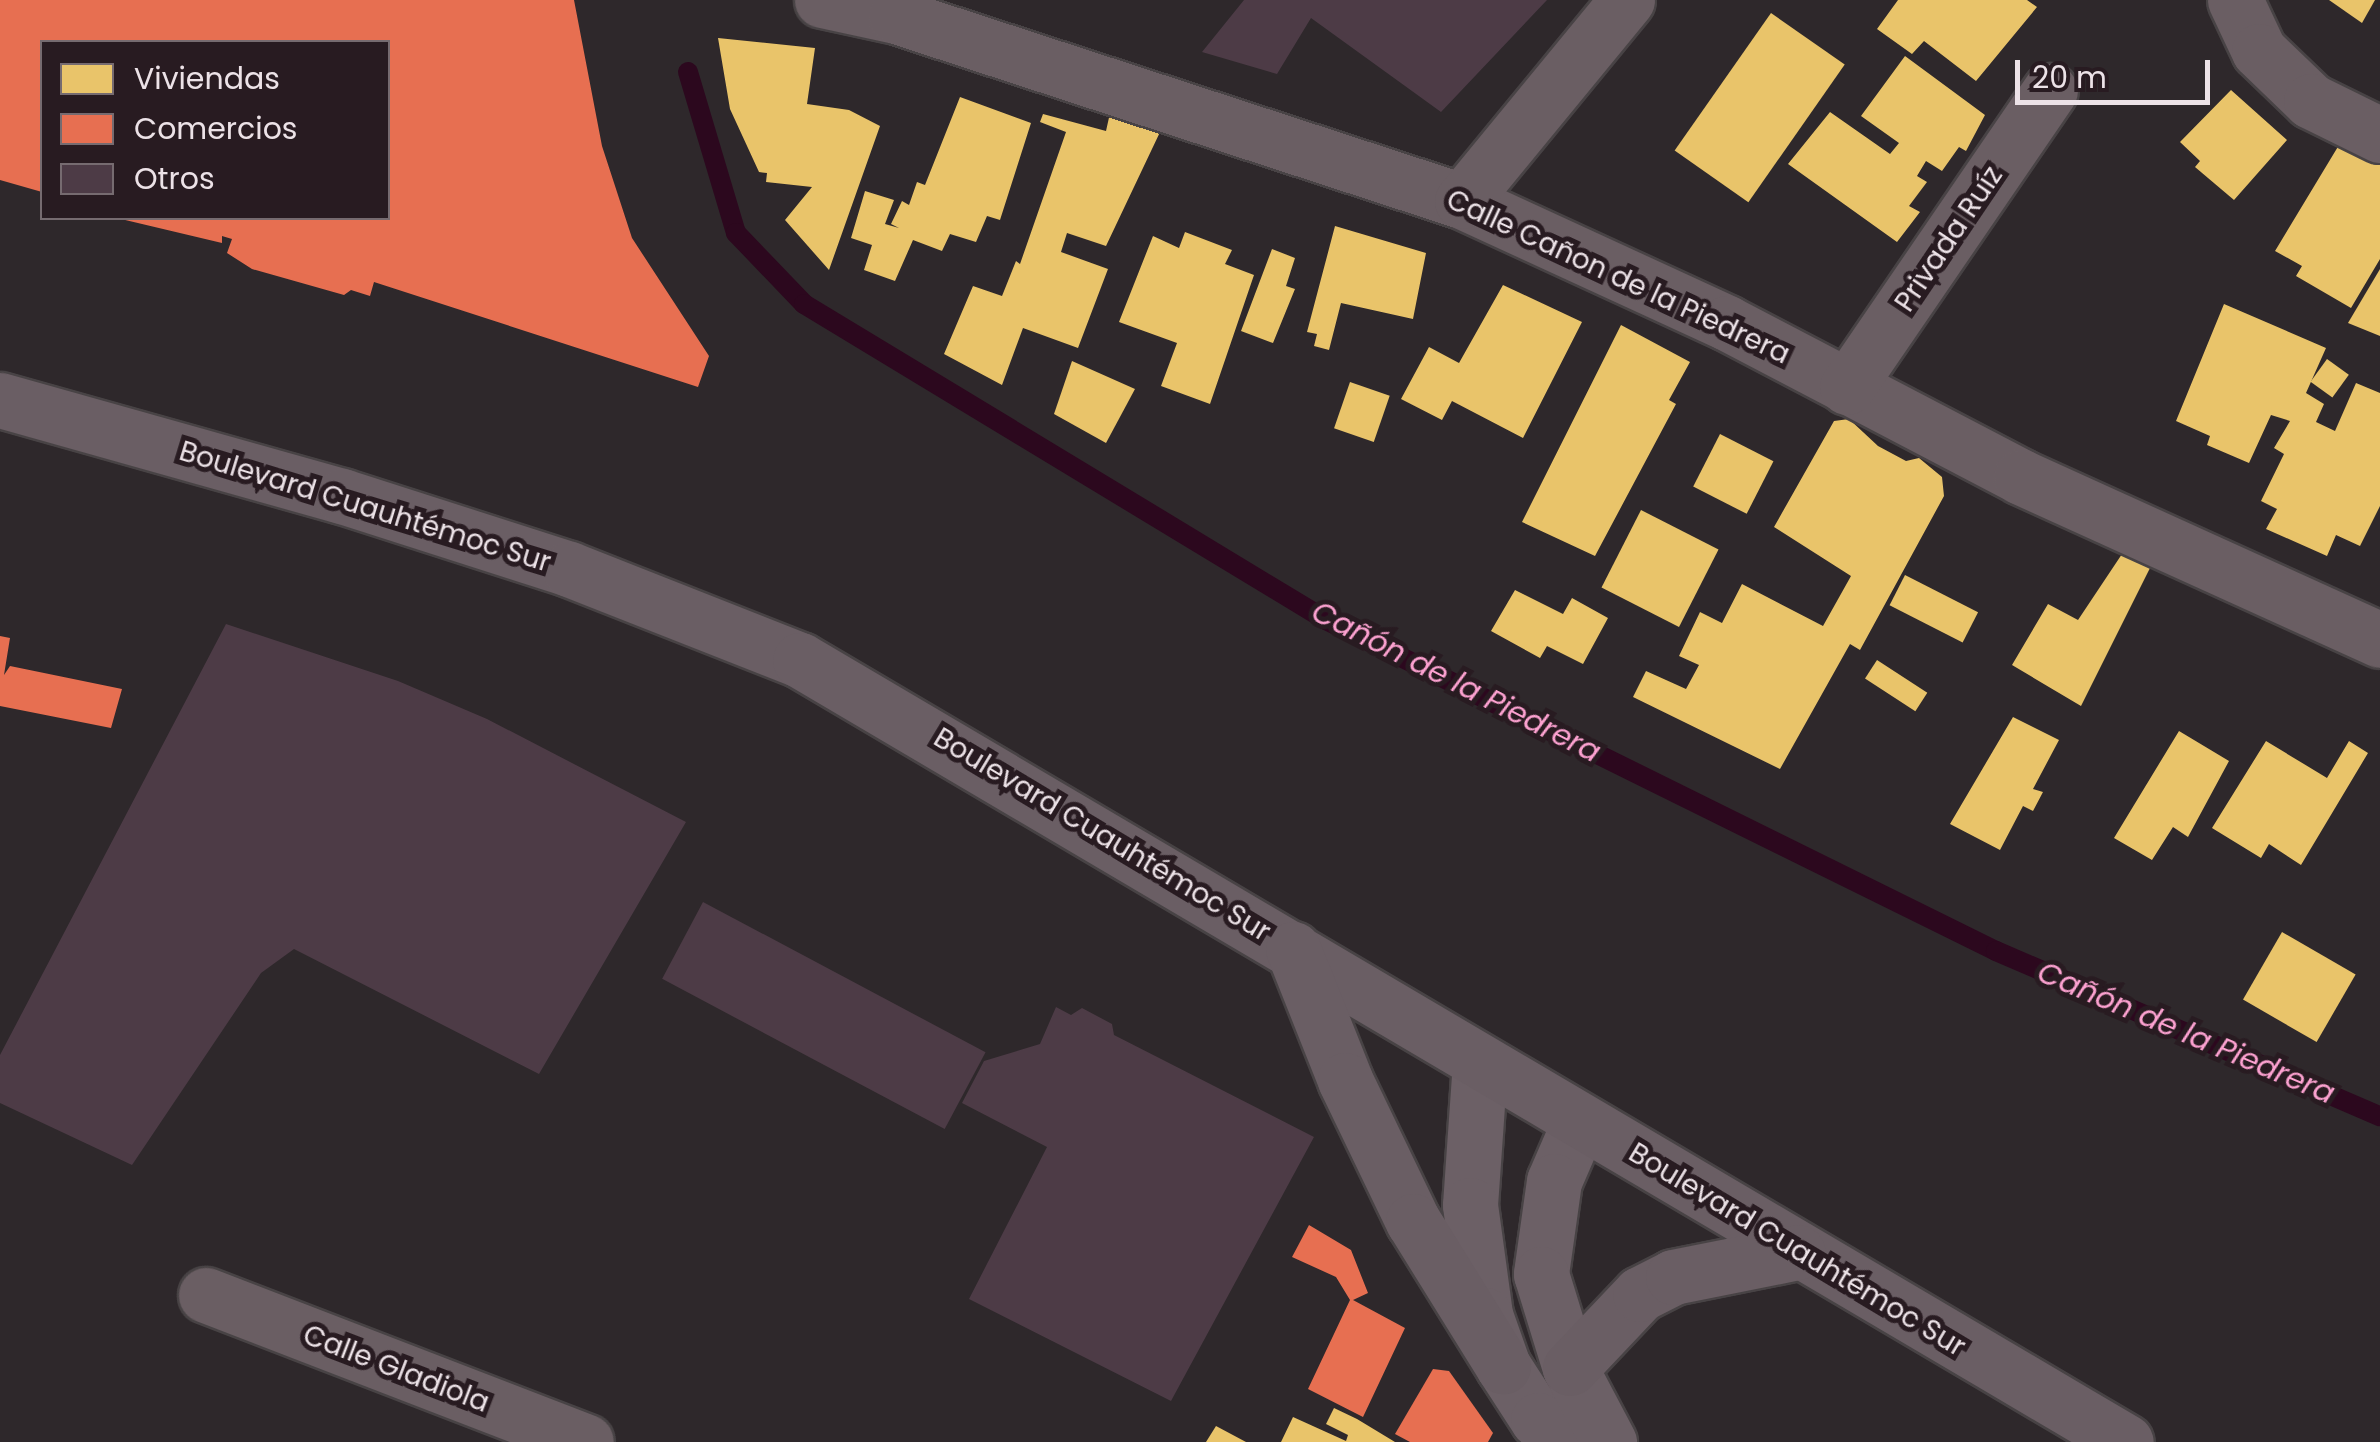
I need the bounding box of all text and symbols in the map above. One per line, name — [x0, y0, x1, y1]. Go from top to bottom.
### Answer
legend — [40, 40, 390, 220]
scale bar — [2020, 40, 2215, 102]
text: 20 m — [2032, 56, 2107, 99]
text: Viviendas — [134, 57, 280, 100]
text: Comercios — [134, 107, 298, 150]
text: Otros — [134, 157, 215, 200]
street label: Privada Ruíz — [1888, 160, 2010, 318]
street label: Calle Cañon de la Piedrera — [1441, 183, 1795, 371]
street label: Boulevard Cuauhtémoc Sur — [175, 434, 555, 580]
water label: Cañón de la Piedrera — [1306, 593, 1606, 771]
street label: Boulevard Cuauhtémoc Sur — [928, 721, 1276, 949]
water label: Cañón de la Piedrera — [2032, 954, 2340, 1112]
street label: Boulevard Cuauhtémoc Sur — [1623, 1136, 1971, 1364]
street label: Calle Gladiola — [298, 1318, 494, 1420]

